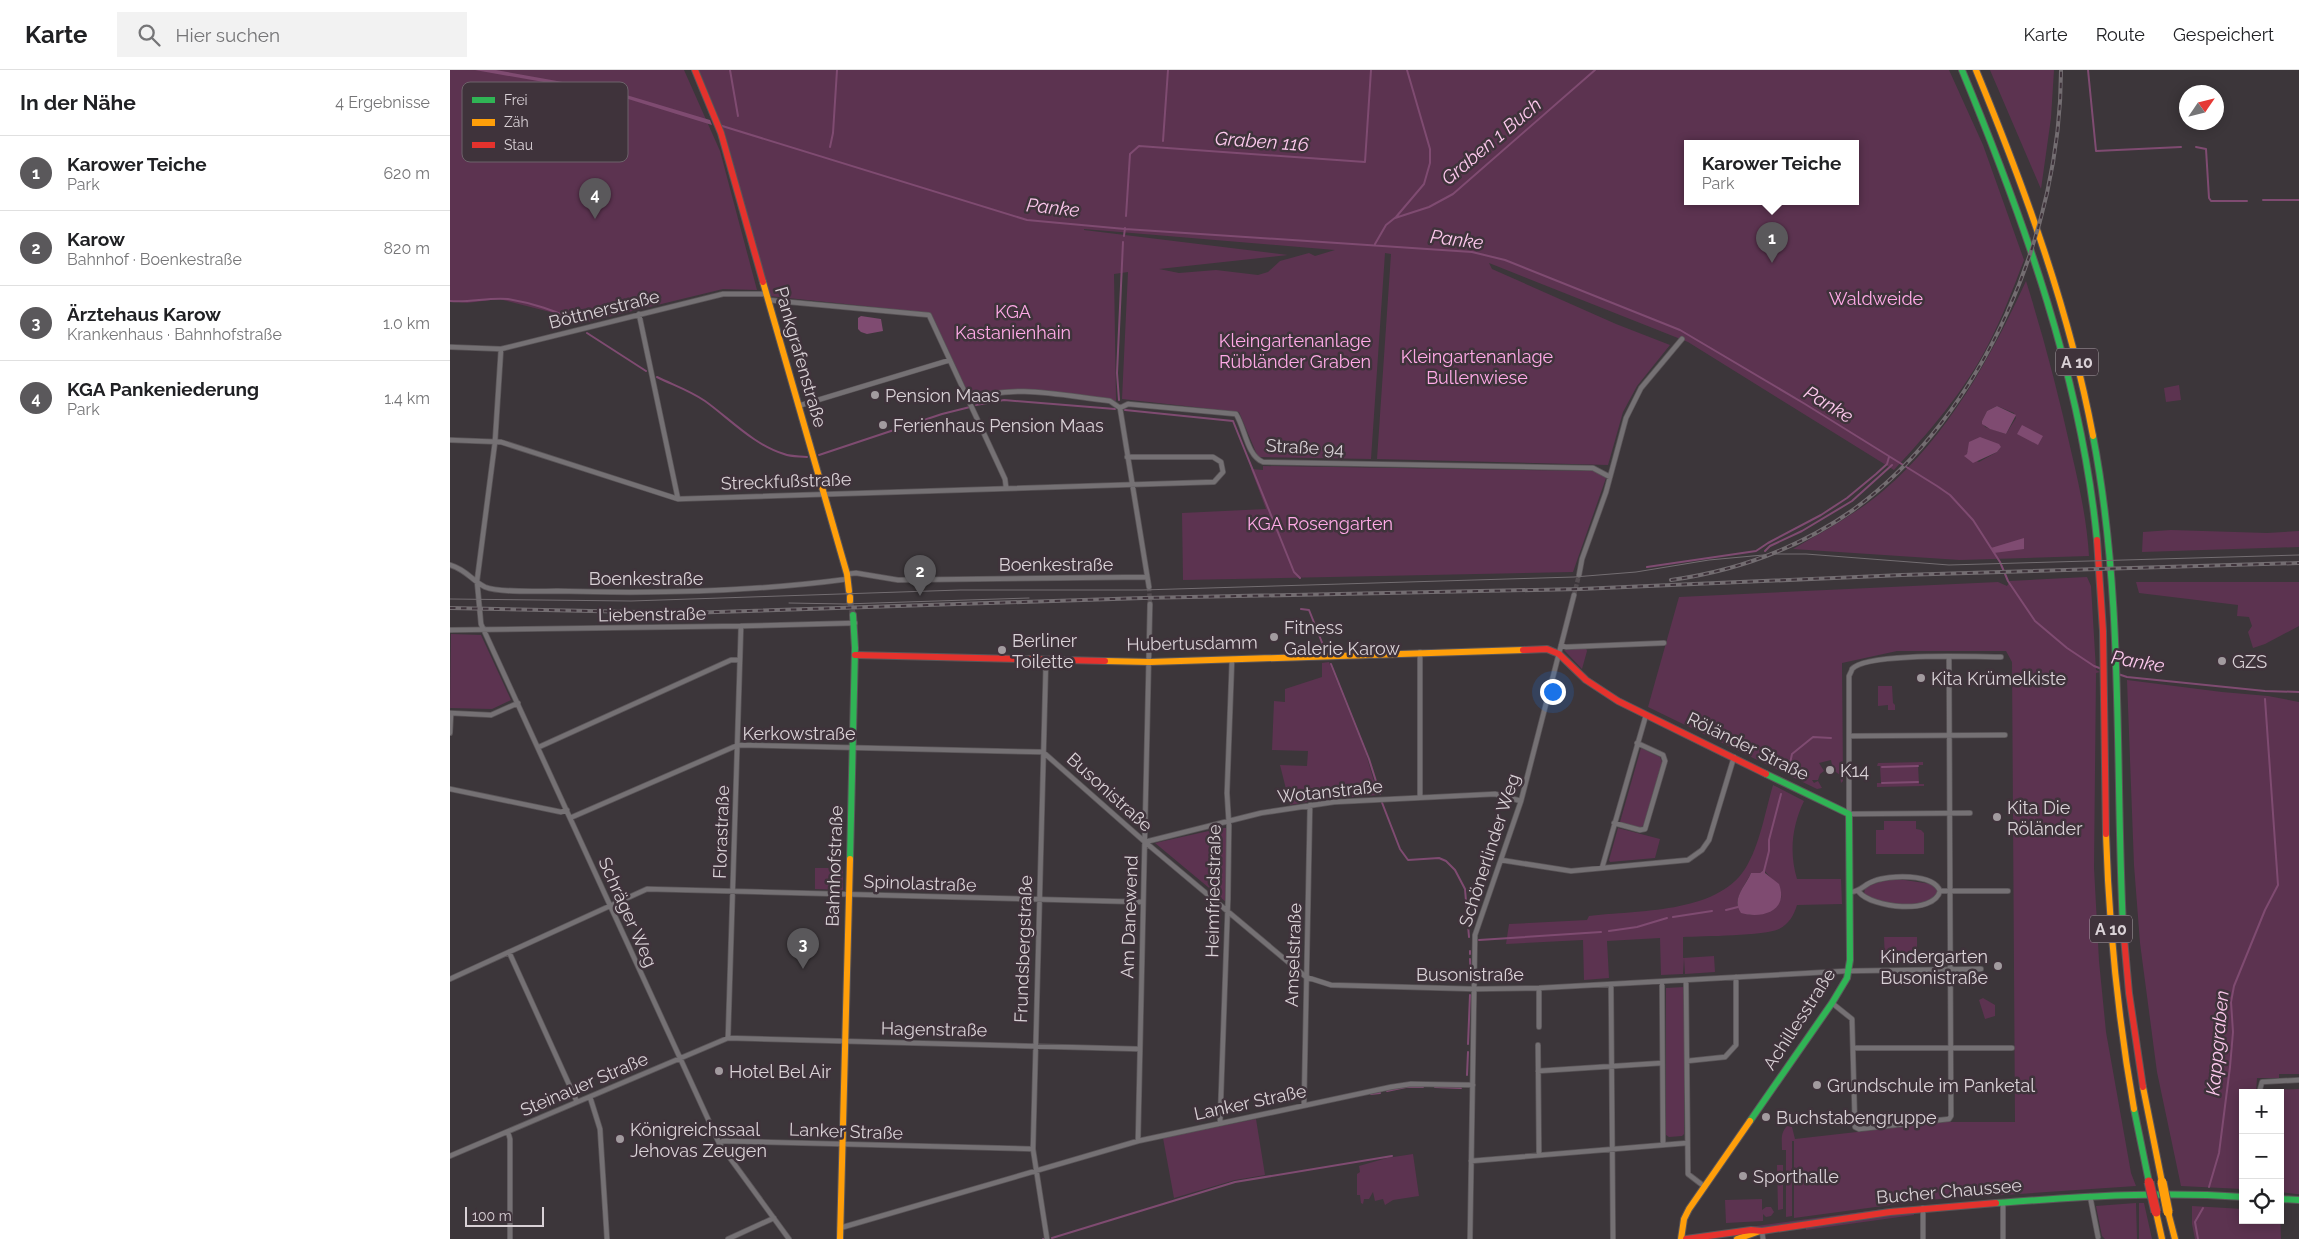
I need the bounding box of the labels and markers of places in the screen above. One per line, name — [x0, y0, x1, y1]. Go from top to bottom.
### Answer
pin: 4 — [579, 178, 611, 219]
pin: 1 — [1756, 222, 1788, 263]
place label: Pension Maas — [885, 385, 1000, 406]
marker: Pension Maas — [869, 389, 881, 401]
place label: Ferienhaus Pension Maas — [893, 415, 1104, 436]
marker: Ferienhaus Pension Maas — [877, 419, 889, 431]
pin: 2 — [904, 555, 936, 596]
place label: Fitness Galerie Karow — [1284, 617, 1400, 659]
place label: Berliner Toilette — [1012, 630, 1078, 672]
marker: Fitness Galerie Karow — [1268, 631, 1280, 643]
marker: Berliner Toilette — [996, 644, 1008, 656]
place label: GZS — [2232, 651, 2267, 672]
marker: GZS — [2216, 655, 2228, 667]
place label: Kita Krümelkiste — [1931, 668, 2067, 689]
marker: Kita Krümelkiste — [1915, 672, 1927, 684]
place label: K14 — [1840, 760, 1869, 781]
marker: K14 — [1824, 764, 1836, 776]
place label: Kita Die Röländer — [2007, 797, 2083, 839]
marker: Kita Die Röländer — [1991, 811, 2003, 823]
pin: 3 — [787, 928, 819, 969]
place label: Kindergarten Busonistraße — [1880, 946, 1988, 988]
marker: Kindergarten Busonistraße — [1992, 960, 2004, 972]
place label: Hotel Bel Air — [729, 1061, 832, 1082]
marker: Hotel Bel Air — [713, 1065, 725, 1077]
place label: Grundschule im Panketal — [1827, 1075, 2035, 1096]
marker: Grundschule im Panketal — [1811, 1079, 1823, 1091]
place label: Buchstabengruppe — [1776, 1107, 1937, 1128]
marker: Buchstabengruppe — [1760, 1111, 1772, 1123]
place label: Königreichssaal Jehovas Zeugen — [630, 1119, 767, 1161]
marker: Königreichssaal Jehovas Zeugen — [614, 1133, 626, 1145]
place label: Sporthalle — [1753, 1166, 1839, 1187]
marker: Sporthalle — [1737, 1170, 1749, 1182]

